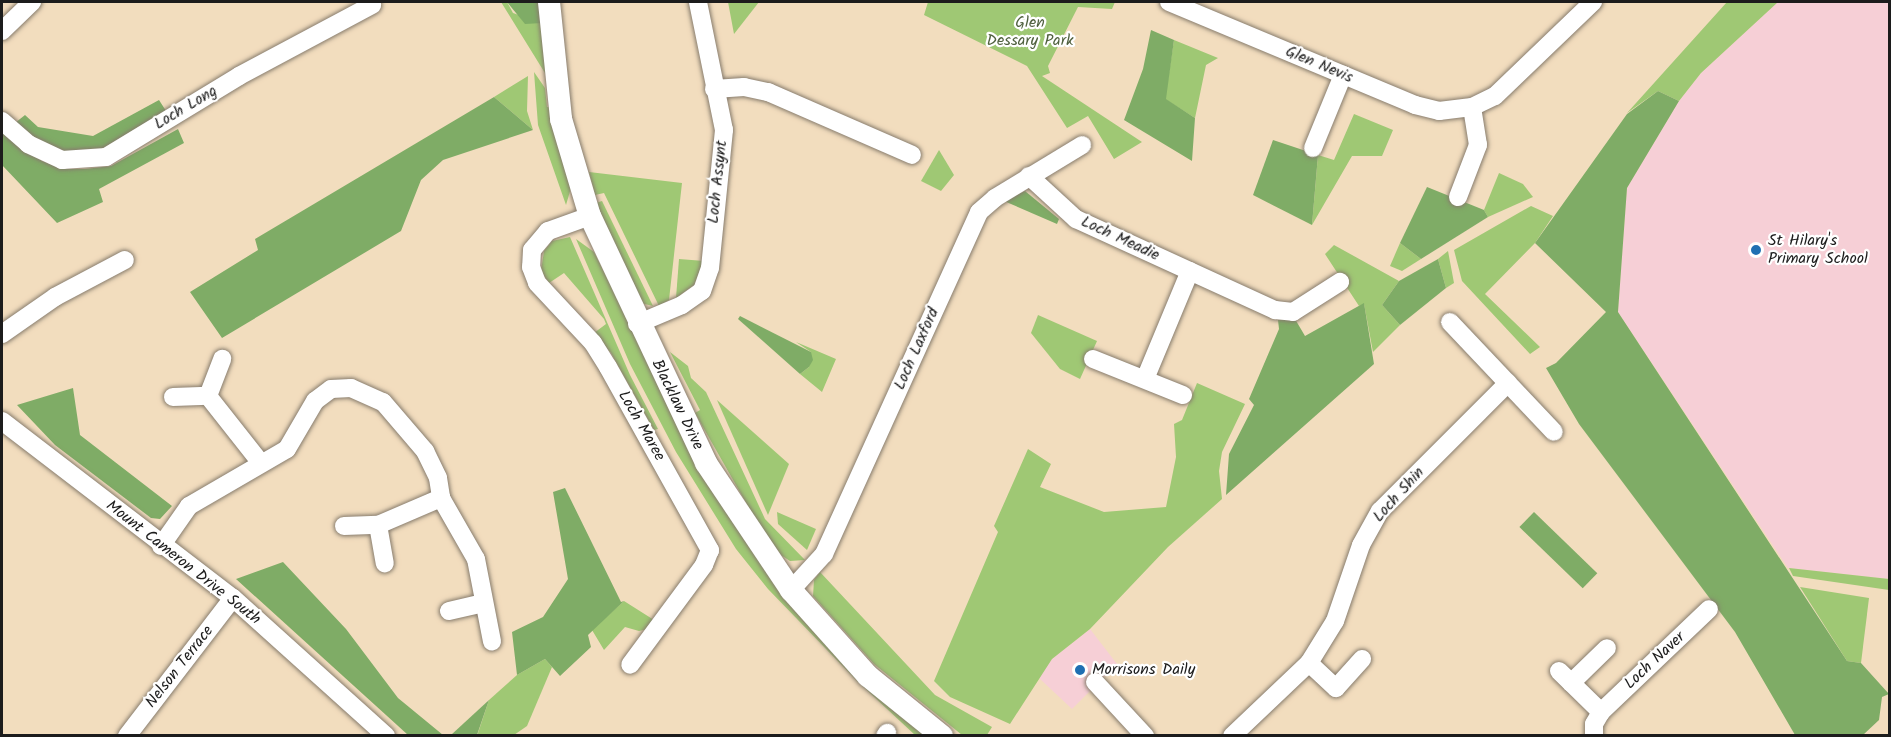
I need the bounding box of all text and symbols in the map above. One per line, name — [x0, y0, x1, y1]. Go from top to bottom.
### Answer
park label: Glen Dessary Park — [987, 13, 1073, 51]
street label: Glen Nevis — [1282, 42, 1356, 88]
street label: Loch Long — [151, 82, 221, 134]
street label: Loch Assynt — [704, 139, 732, 225]
street label: Loch Meadie — [1078, 212, 1162, 266]
place label: St Hilary's Primary School — [1768, 231, 1868, 269]
marker: St Hilary's Primary School — [1749, 243, 1763, 257]
street label: Loch Laxford — [890, 305, 944, 393]
street label: Blacklaw Drive — [647, 357, 707, 453]
street label: Loch Maree — [613, 387, 669, 465]
street label: Loch Shin — [1369, 463, 1429, 527]
street label: Mount Cameron Drive South — [102, 497, 264, 629]
street label: Nelson Terrace — [142, 622, 218, 712]
street label: Loch Naver — [1621, 628, 1689, 694]
place label: Morrisons Daily — [1092, 660, 1195, 680]
marker: Morrisons Daily — [1073, 663, 1087, 677]

